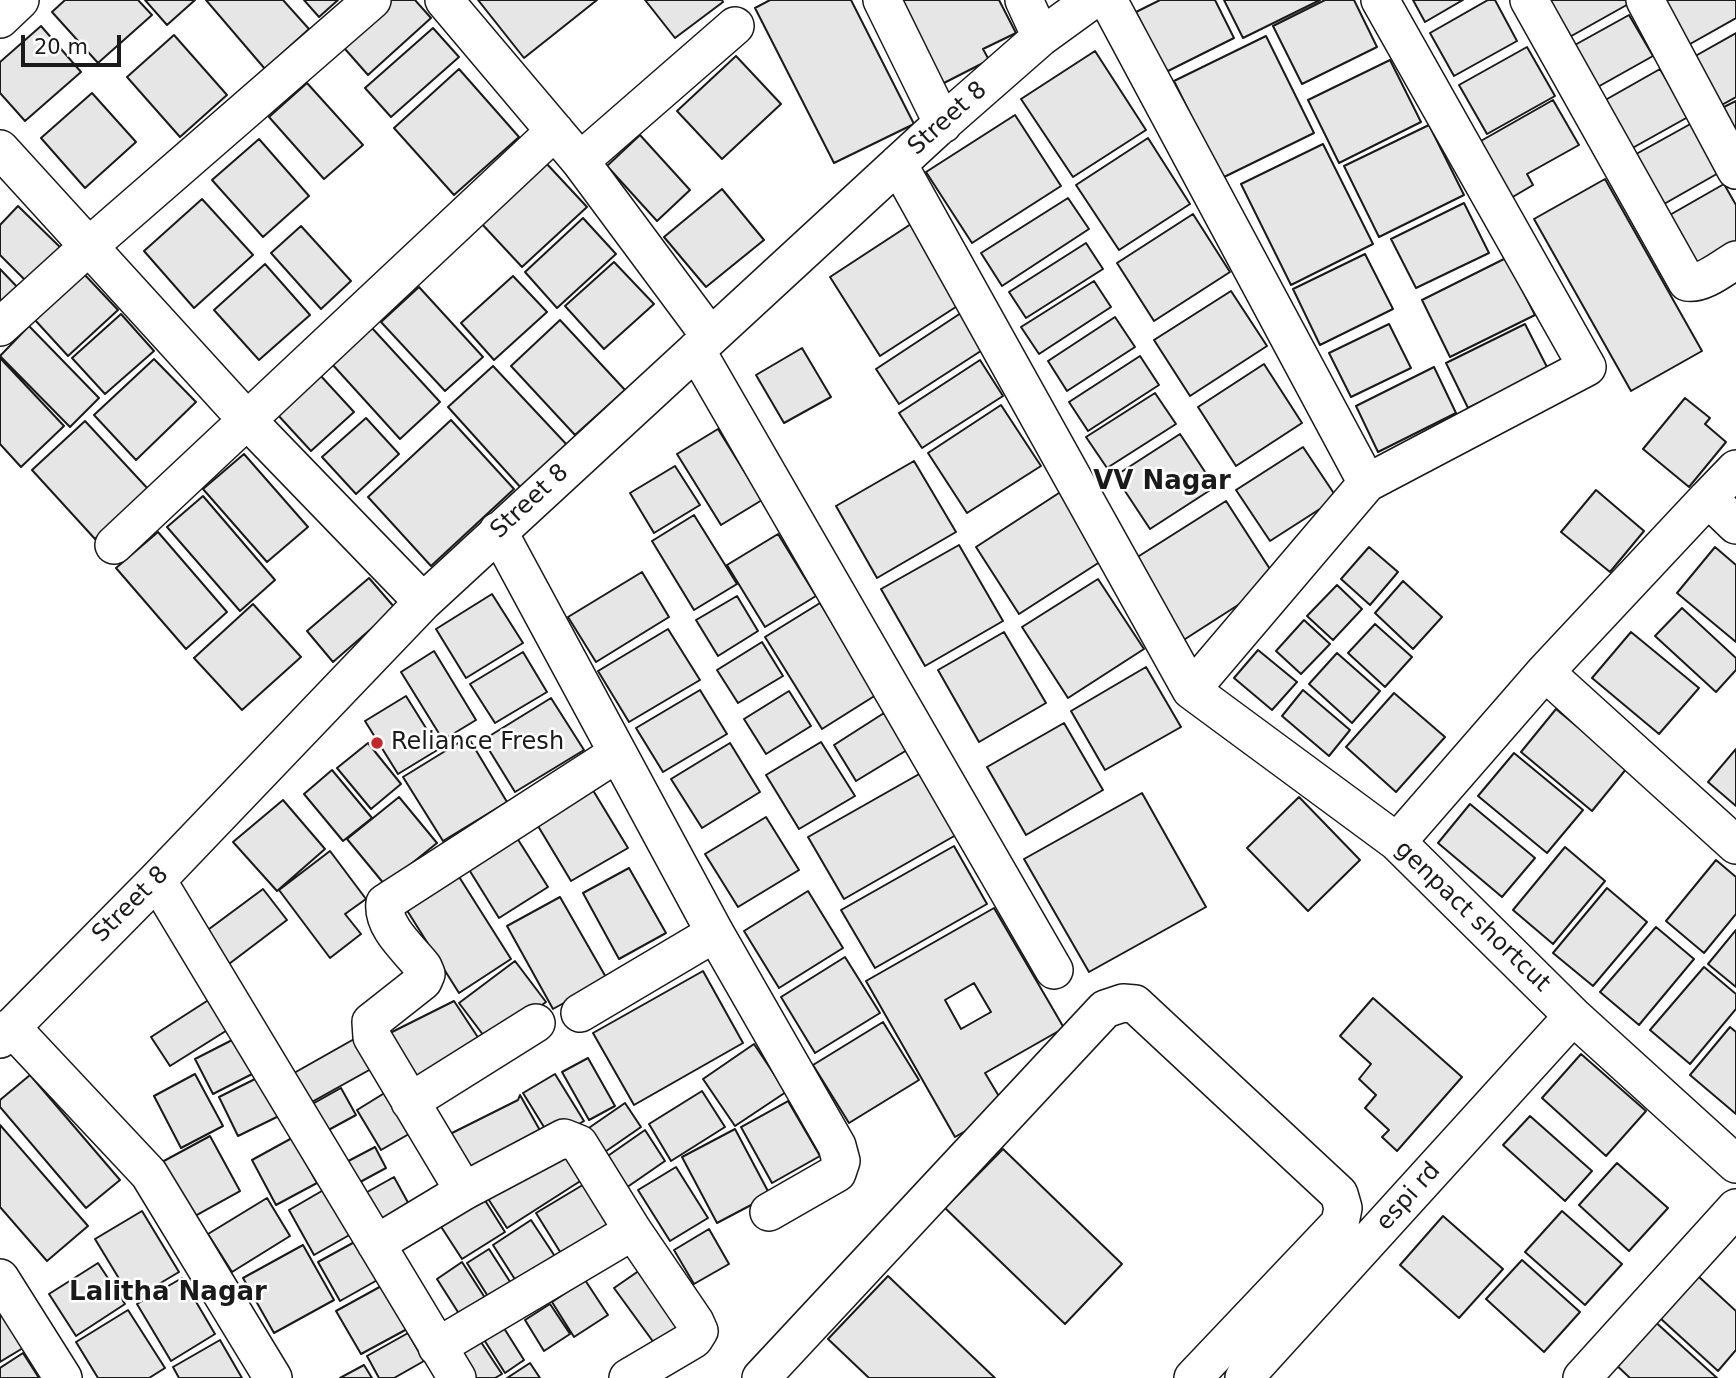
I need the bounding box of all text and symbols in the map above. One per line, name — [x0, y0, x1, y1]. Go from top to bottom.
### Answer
scale bar — [24, 21, 124, 65]
text: 20 m — [34, 35, 88, 59]
street label: Street 8 — [903, 76, 993, 162]
street label: Street 8 — [485, 459, 575, 545]
district label: VV Nagar — [1093, 466, 1231, 498]
place label: Reliance Fresh — [391, 729, 564, 757]
marker: Reliance Fresh — [369, 735, 385, 751]
street label: genpact shortcut — [1388, 835, 1556, 999]
street label: Street 8 — [87, 861, 175, 949]
street label: espi rd — [1371, 1157, 1447, 1237]
district label: Lalitha Nagar — [69, 1277, 267, 1309]

